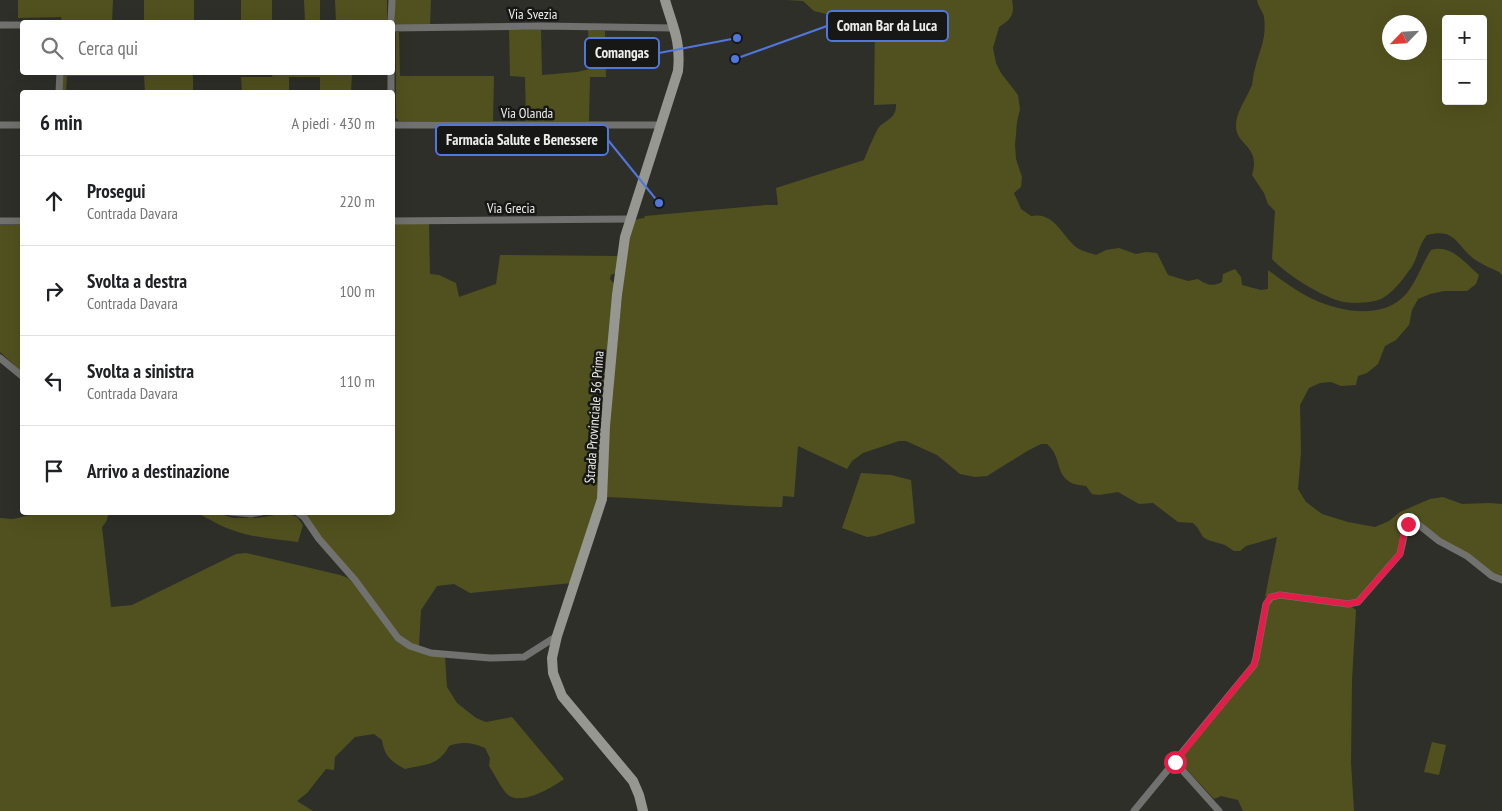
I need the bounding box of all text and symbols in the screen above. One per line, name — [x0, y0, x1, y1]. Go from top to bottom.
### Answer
street label: Via Svezia — [508, 5, 557, 23]
callout: Coman Bar da Luca — [827, 11, 948, 41]
north arrow — [1382, 15, 1427, 60]
map controls — [1442, 15, 1487, 105]
button: + — [1442, 15, 1487, 60]
text: Coman Bar da Luca — [837, 16, 937, 35]
search box — [20, 20, 395, 75]
icon: search — [38, 34, 66, 62]
text: Cerca qui — [78, 36, 138, 60]
callout: Comangas — [585, 38, 659, 68]
text: Comangas — [595, 43, 649, 62]
button: − — [1442, 60, 1487, 105]
street label: Via Olanda — [500, 104, 553, 122]
text: 6 min — [40, 109, 82, 136]
text: A piedi · 430 m — [292, 113, 375, 133]
callout: Farmacia Salute e Benessere — [436, 125, 608, 155]
text: Farmacia Salute e Benessere — [446, 130, 598, 149]
text: Prosegui — [87, 179, 146, 203]
icon: ahead — [40, 187, 68, 215]
text: 220 m — [340, 191, 375, 211]
street label: Via Grecia — [486, 199, 535, 217]
text: Contrada Davara — [87, 203, 178, 223]
text: Svolta a destra — [87, 269, 187, 293]
icon: right — [40, 277, 68, 305]
text: 100 m — [340, 281, 375, 301]
text: Contrada Davara — [87, 293, 178, 313]
street label: Strada Provinciale 56 Prima — [580, 350, 608, 484]
text: Svolta a sinistra — [87, 359, 194, 383]
icon: left — [40, 367, 68, 395]
text: 110 m — [340, 371, 375, 391]
text: Contrada Davara — [87, 383, 178, 403]
icon: arrive — [40, 457, 68, 485]
text: Arrivo a destinazione — [87, 459, 230, 483]
route end — [1397, 513, 1420, 536]
route start — [1164, 751, 1187, 774]

